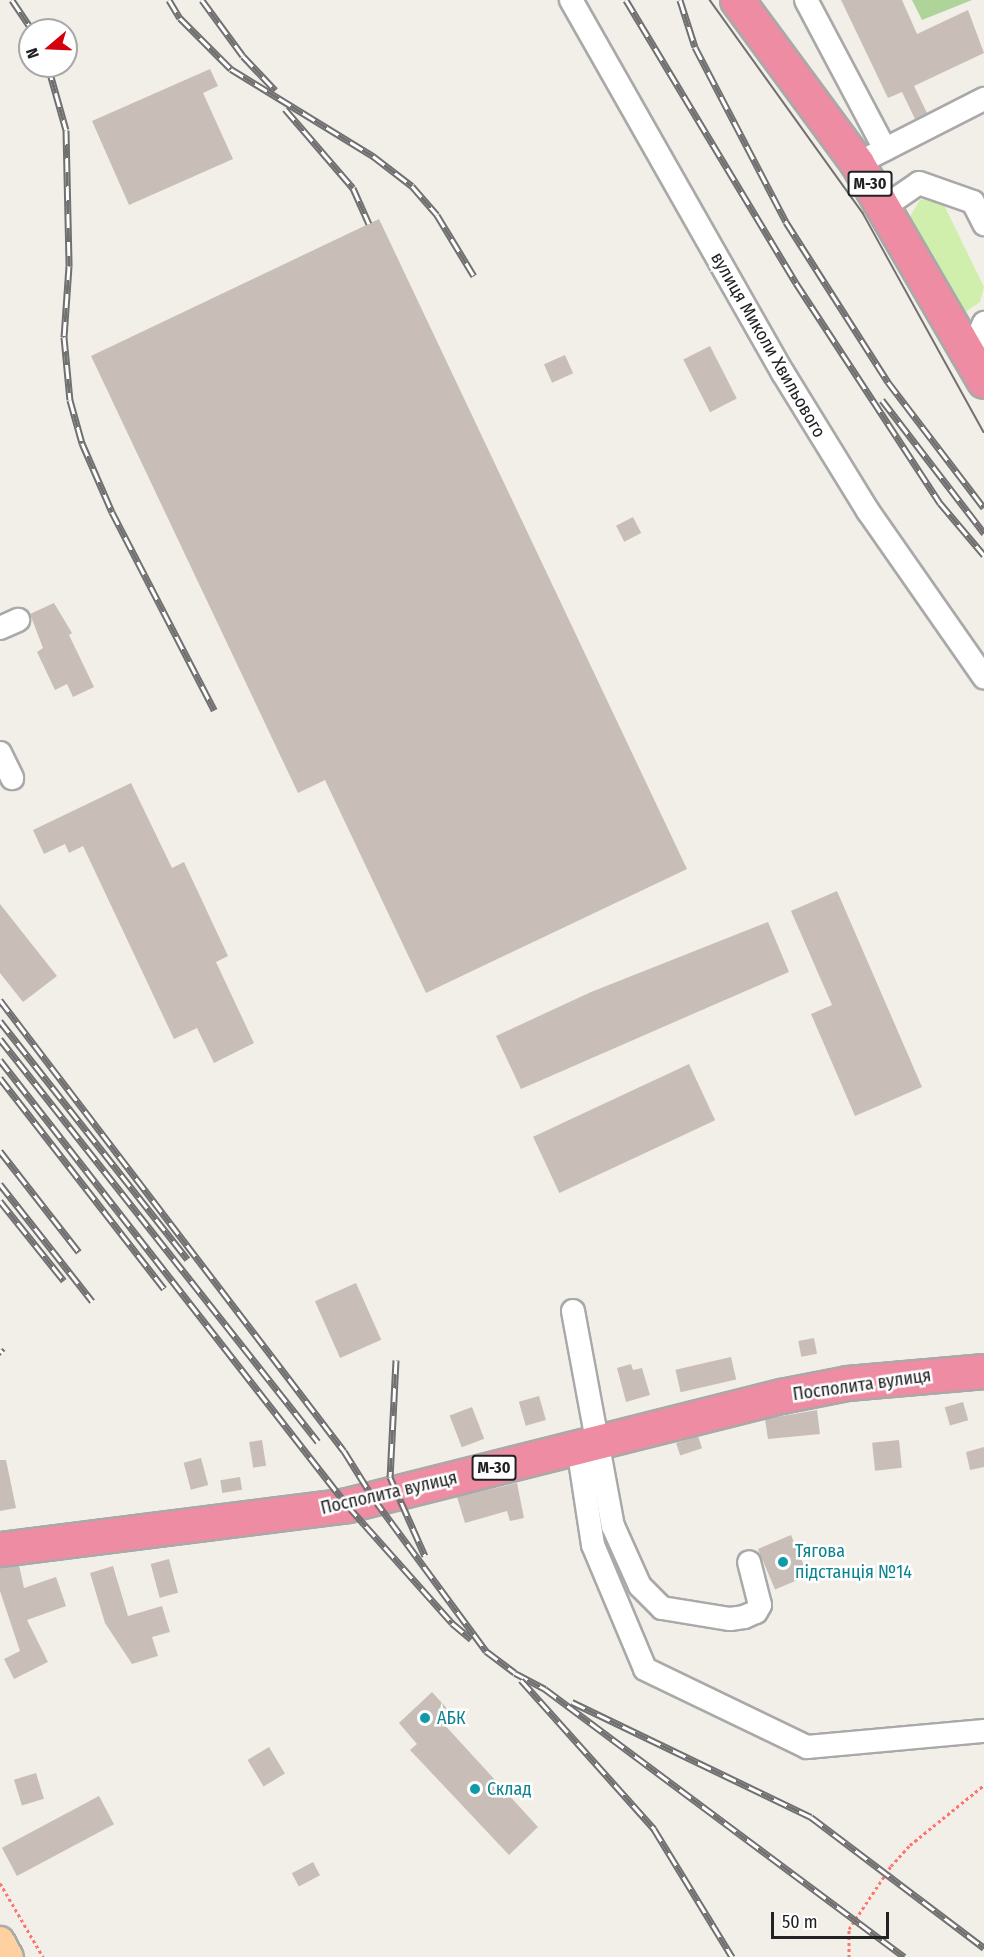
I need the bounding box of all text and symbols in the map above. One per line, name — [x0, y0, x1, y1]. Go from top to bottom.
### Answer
north arrow — [18, 18, 78, 78]
text: N — [22, 46, 43, 61]
road number: М-30 — [848, 171, 892, 197]
street label: вулиця Миколи Хвильового — [706, 248, 830, 442]
street label: Посполита вулиця — [791, 1365, 933, 1405]
road number: М-30 — [472, 1455, 516, 1481]
street label: Посполита вулиця — [319, 1467, 459, 1519]
place label: Тягова пiдстанцiя №14 — [795, 1541, 912, 1584]
marker: Тягова пiдстанцiя №14 — [776, 1555, 790, 1569]
place label: АБК — [437, 1707, 466, 1729]
marker: АБК — [418, 1711, 432, 1725]
place label: Склад — [487, 1778, 531, 1800]
marker: Склад — [468, 1782, 482, 1796]
scale bar — [774, 1900, 892, 1938]
text: 50 m — [782, 1911, 818, 1933]

